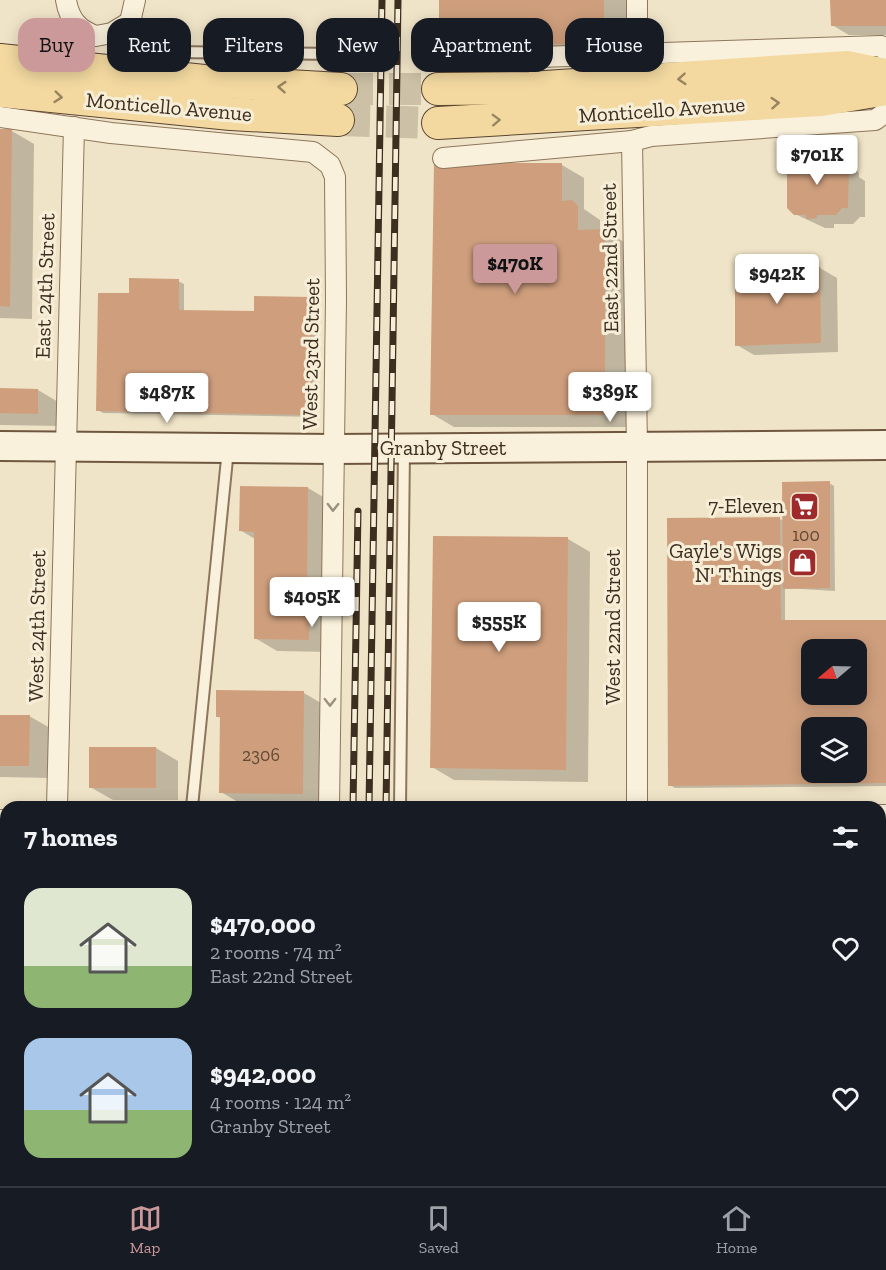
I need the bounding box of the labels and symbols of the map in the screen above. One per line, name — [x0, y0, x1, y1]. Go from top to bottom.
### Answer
one-way arrow — [677, 72, 686, 85]
one-way arrow — [278, 80, 287, 93]
street label: Monticello Avenue — [85, 87, 253, 126]
one-way arrow — [54, 90, 63, 103]
street label: Monticello Avenue — [578, 91, 746, 128]
one-way arrow — [770, 96, 779, 109]
one-way arrow — [492, 114, 501, 127]
pin: $701K — [775, 135, 859, 186]
street label: East 22nd Street — [596, 183, 623, 333]
street label: East 24th Street — [29, 212, 60, 359]
pin: $470K — [473, 244, 557, 295]
pin: $942K — [735, 254, 819, 305]
street label: West 23rd Street — [297, 278, 324, 430]
pin: $389K — [568, 372, 652, 423]
pin: $487K — [125, 373, 209, 424]
street label: Granby Street — [380, 435, 507, 460]
supermarket icon: 7-Eleven — [789, 490, 821, 522]
place label: 7-Eleven — [708, 493, 784, 518]
one-way arrow — [327, 503, 339, 512]
house number: 100 — [792, 524, 820, 546]
place label: Gayle's Wigs N' Things — [669, 538, 782, 587]
shop icon: Gayle's Wigs N' Things — [787, 547, 819, 579]
street label: West 22nd Street — [600, 549, 625, 705]
street label: West 24th Street — [23, 550, 50, 702]
pin: $405K — [270, 577, 354, 628]
pin: $555K — [457, 602, 541, 653]
north arrow — [801, 639, 867, 705]
one-way arrow — [324, 698, 336, 707]
house number: 2306 — [242, 744, 280, 766]

